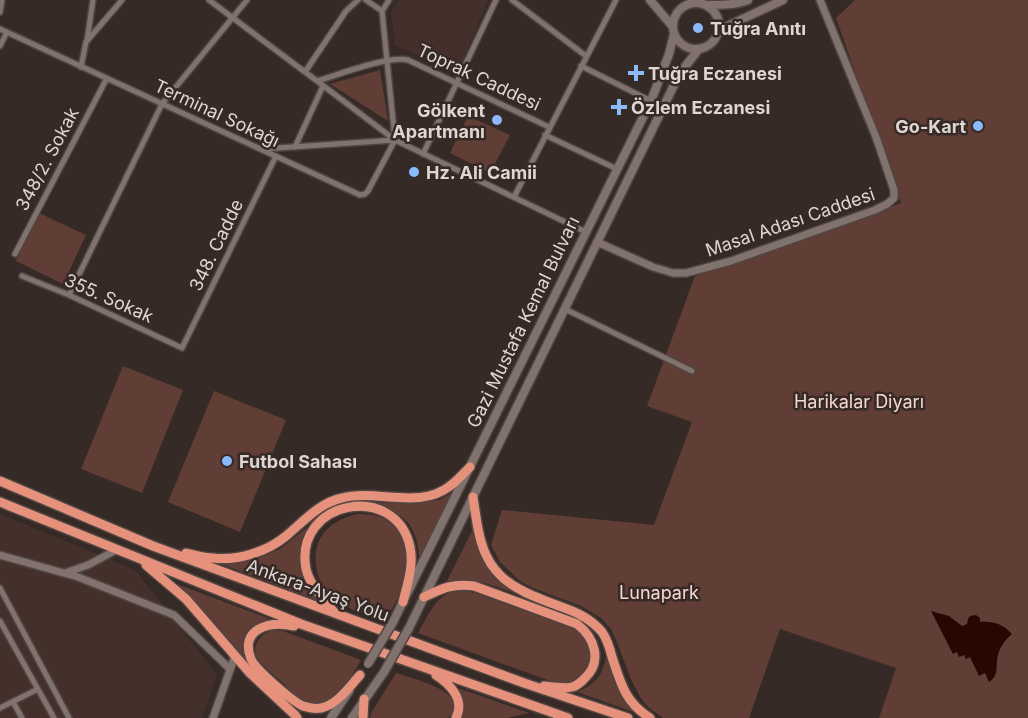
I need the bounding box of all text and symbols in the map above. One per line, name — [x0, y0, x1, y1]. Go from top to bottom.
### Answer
place label: Tuğra Anıtı — [710, 18, 806, 39]
marker: Tuğra Anıtı — [691, 21, 705, 35]
street label: Toprak Caddesi — [414, 39, 544, 115]
place label: Tuğra Eczanesi — [648, 63, 782, 84]
marker: Tuğra Eczanesi — [629, 66, 643, 80]
street label: Terminal Sokağı — [151, 75, 283, 151]
place label: Özlem Eczanesi — [631, 97, 770, 118]
place label: Gölkent Apartmanı — [392, 100, 485, 142]
marker: Özlem Eczanesi — [612, 100, 626, 114]
street label: 348/2. Sokak — [11, 104, 83, 214]
marker: Gölkent Apartmanı — [490, 113, 504, 127]
place label: Go-Kart — [895, 116, 966, 137]
marker: Go-Kart — [971, 119, 985, 133]
place label: Hz. Ali Camii — [426, 162, 537, 183]
marker: Hz. Ali Camii — [407, 165, 421, 179]
street label: Masal Adası Caddesi — [703, 183, 877, 261]
street label: 348. Cadde — [185, 196, 247, 294]
street label: Gazi Mustafa Kemal Bulvarı — [463, 213, 583, 431]
street label: 355. Sokak — [61, 269, 157, 327]
park label: Harikalar Diyarı — [794, 391, 924, 412]
place label: Futbol Sahası — [239, 451, 357, 472]
marker: Futbol Sahası — [220, 454, 234, 468]
street label: Ankara-Ayaş Yolu — [244, 554, 392, 626]
park label: Lunapark — [619, 582, 699, 603]

